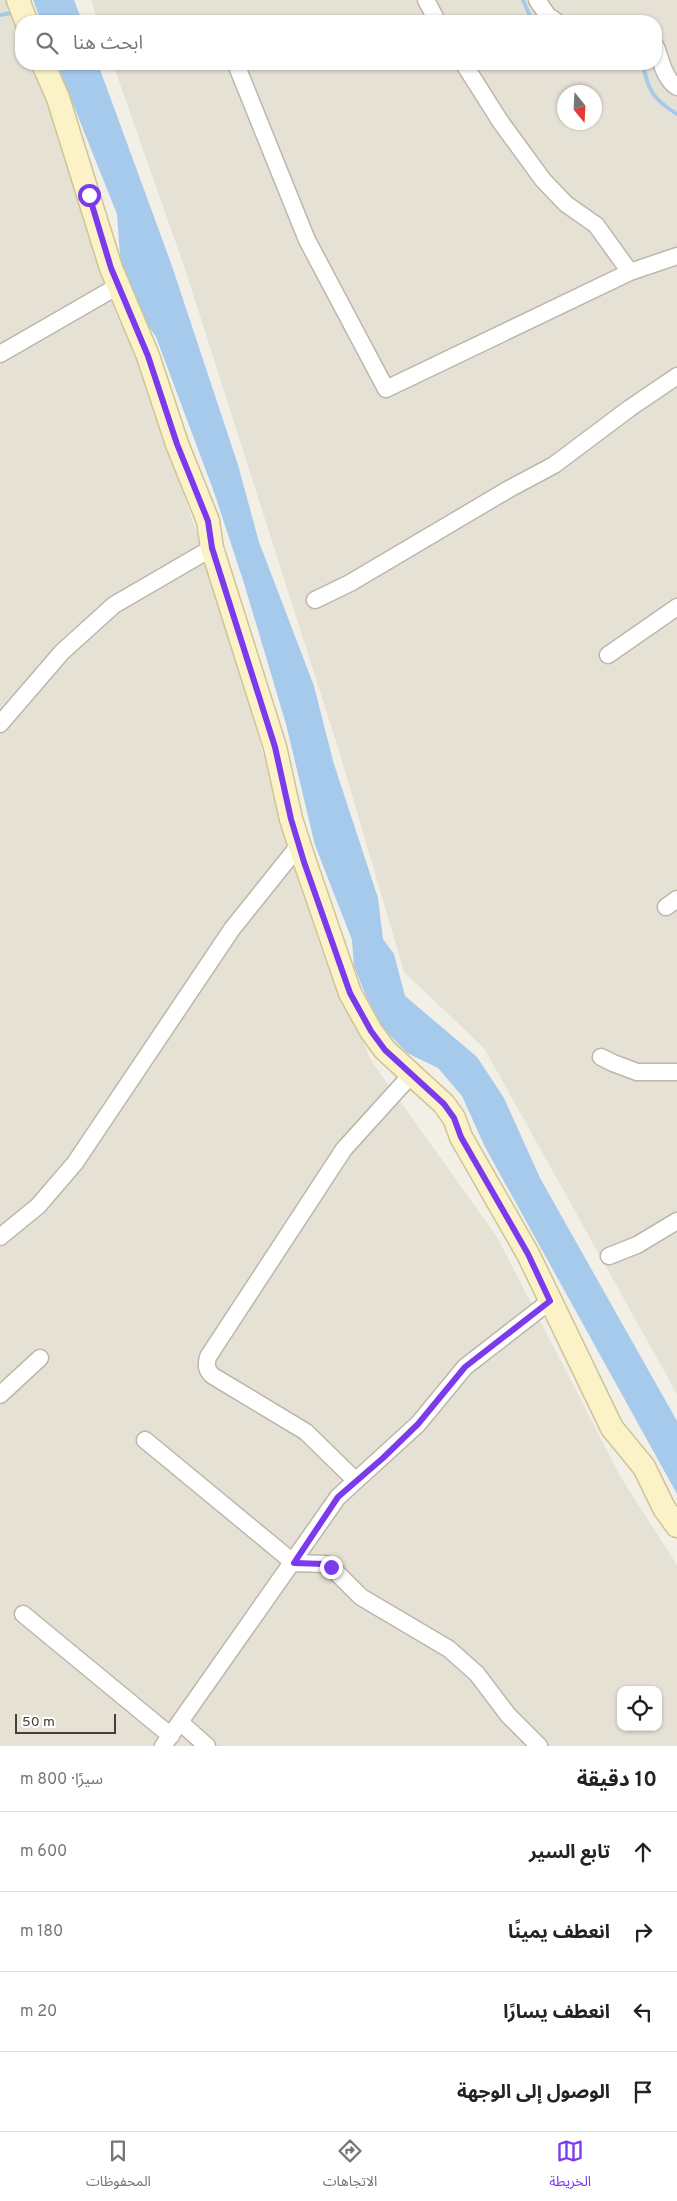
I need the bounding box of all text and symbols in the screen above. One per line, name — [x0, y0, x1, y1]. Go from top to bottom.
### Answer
search box — [15, 15, 662, 70]
icon: search — [33, 29, 61, 57]
text: ابحث هنا — [73, 32, 143, 56]
north arrow — [557, 85, 602, 130]
route start — [78, 184, 101, 207]
route end — [320, 1556, 343, 1579]
map controls — [617, 1686, 662, 1731]
button: locate — [617, 1686, 662, 1731]
scale bar — [15, 1711, 116, 1734]
text: 50 m — [22, 1714, 55, 1731]
text: 10 دقيقة — [577, 1767, 657, 1794]
text: سيرًا · 800 m — [20, 1770, 103, 1790]
icon: ahead — [629, 1838, 657, 1866]
text: تابع السير — [529, 1841, 610, 1865]
text: 600 m — [20, 1842, 67, 1862]
icon: right — [629, 1918, 657, 1946]
text: انعطف يمينًا — [508, 1921, 610, 1945]
text: 180 m — [20, 1922, 63, 1942]
icon: left — [629, 1998, 657, 2026]
text: انعطف يسارًا — [503, 2001, 610, 2025]
text: 20 m — [20, 2002, 57, 2022]
icon: arrive — [629, 2078, 657, 2106]
text: الوصول إلى الوجهة — [457, 2081, 610, 2105]
tab: المحفوظات — [86, 2137, 151, 2196]
tab: الاتجاهات — [323, 2137, 377, 2196]
tab: الخريطة — [549, 2137, 591, 2196]

